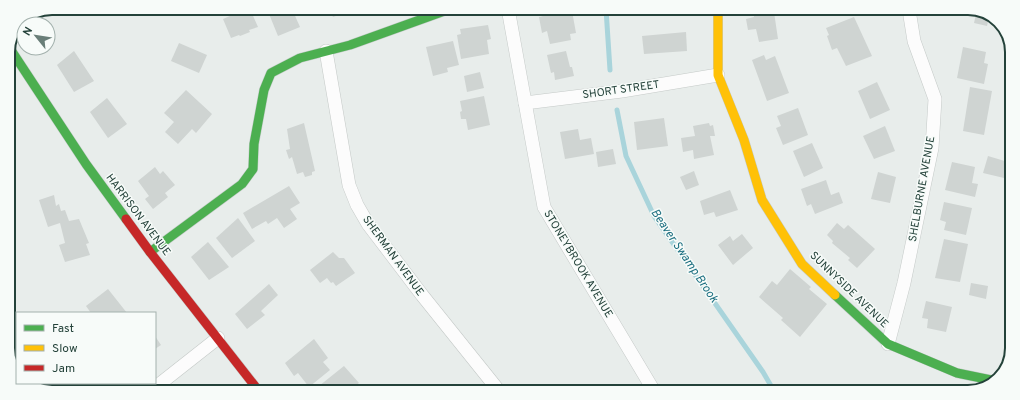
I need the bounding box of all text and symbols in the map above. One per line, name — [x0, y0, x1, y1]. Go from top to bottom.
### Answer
north arrow — [16, 16, 56, 56]
text: N — [20, 25, 36, 38]
street label: SHORT STREET — [582, 78, 660, 102]
street label: SHELBURNE AVENUE — [906, 135, 938, 243]
street label: HARRISON AVENUE — [103, 171, 173, 259]
water label: Beaver Swamp Brook — [647, 206, 722, 307]
street label: STONEYBROOK AVENUE — [540, 208, 616, 320]
street label: SHERMAN AVENUE — [359, 213, 427, 299]
street label: SUNNYSIDE AVENUE — [807, 249, 891, 331]
legend — [16, 312, 156, 384]
text: Fast — [52, 321, 74, 337]
text: Slow — [52, 341, 78, 357]
text: Jam — [52, 361, 75, 377]

